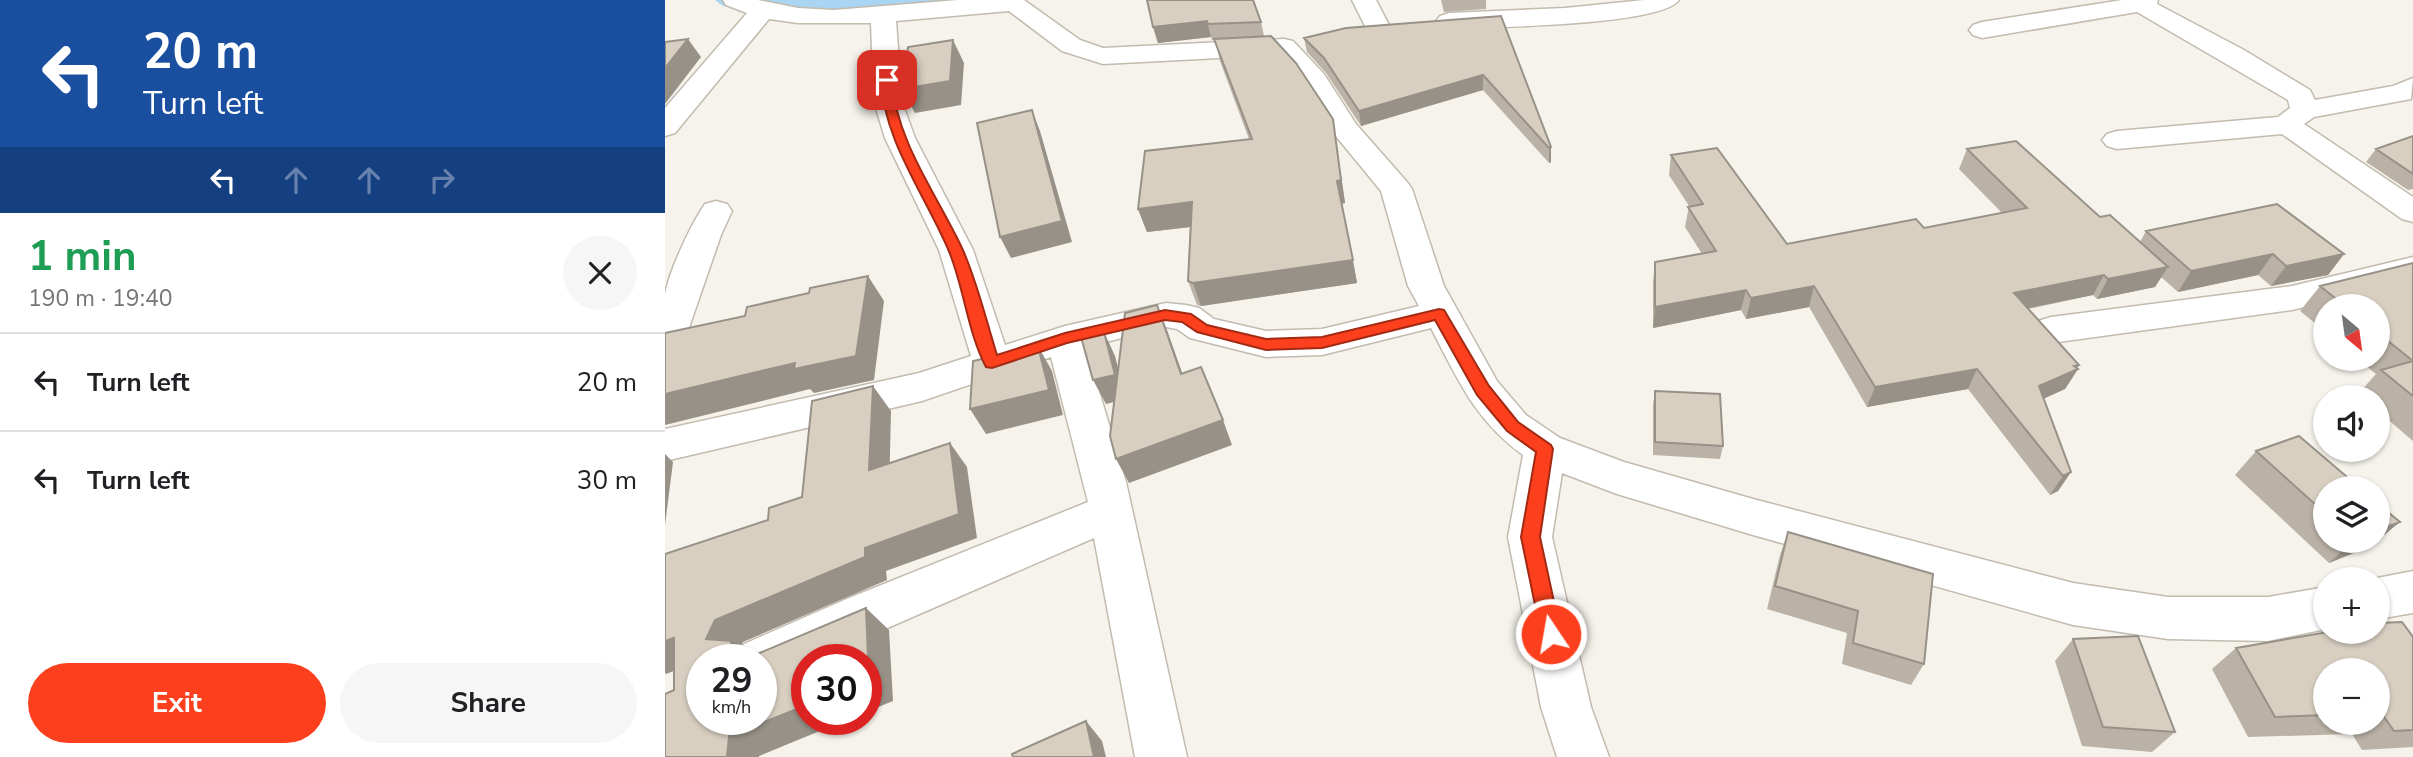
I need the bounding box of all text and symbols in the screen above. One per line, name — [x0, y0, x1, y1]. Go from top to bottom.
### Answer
text: 20 m — [143, 18, 258, 85]
icon: left — [28, 28, 119, 119]
pin — [857, 50, 917, 110]
icon: arrive — [868, 61, 906, 99]
text: Turn left — [143, 82, 263, 125]
icon: left — [204, 161, 242, 199]
icon: ahead — [277, 161, 315, 199]
icon: ahead — [350, 161, 388, 199]
icon: right — [423, 161, 461, 199]
text: 1 min — [28, 228, 137, 285]
button: close — [563, 236, 637, 310]
text: 190 m · 19:40 — [28, 283, 173, 314]
north arrow — [2313, 294, 2391, 371]
map controls — [2313, 294, 2390, 735]
icon: left — [28, 363, 66, 401]
text: Turn left — [87, 365, 190, 400]
text: 20 m — [577, 365, 637, 400]
button: sound — [2313, 385, 2390, 462]
icon: left — [28, 461, 66, 499]
text: Turn left — [87, 463, 190, 498]
text: 30 m — [577, 463, 637, 498]
button: layers — [2313, 476, 2390, 553]
button: + — [2313, 567, 2390, 644]
position arrow — [1514, 597, 1588, 671]
speed limit sign: 30 — [791, 644, 882, 735]
text: 29 — [710, 657, 753, 704]
button: − — [2313, 658, 2390, 735]
button: Exit — [28, 663, 326, 743]
button: Share — [340, 663, 637, 743]
text: km/h — [712, 695, 751, 719]

